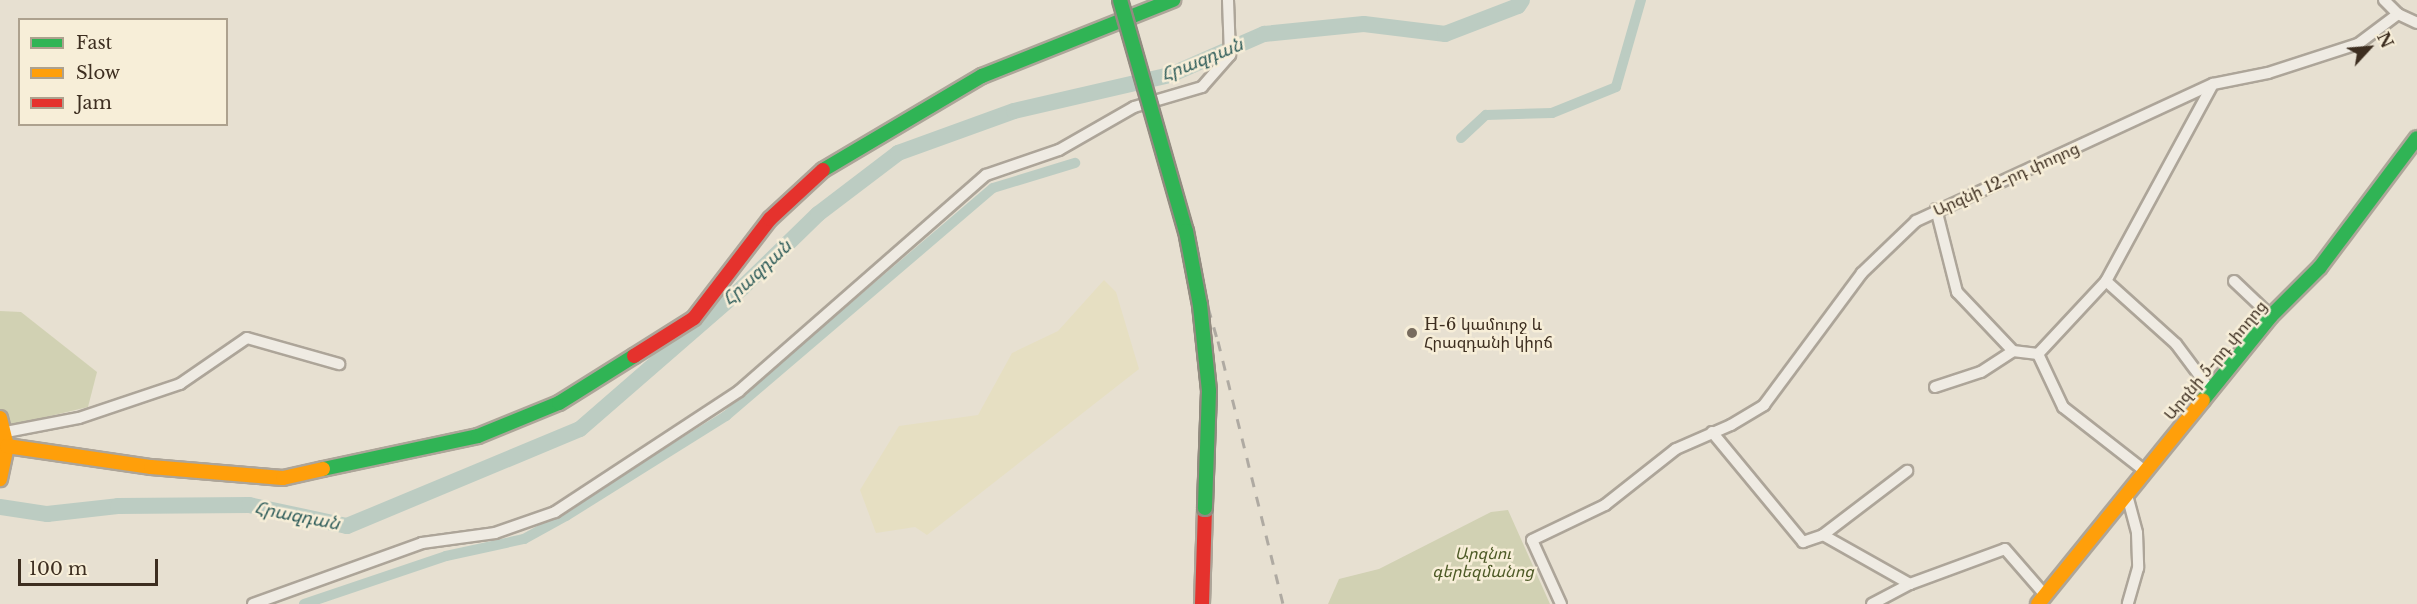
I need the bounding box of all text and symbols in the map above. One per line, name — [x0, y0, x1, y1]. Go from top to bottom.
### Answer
legend — [18, 18, 228, 126]
north arrow — [2339, 18, 2399, 78]
text: N — [2373, 29, 2397, 51]
text: Fast — [76, 32, 112, 54]
water label: Հրազդան — [1158, 34, 1246, 86]
text: Slow — [76, 62, 120, 84]
text: Jam — [76, 92, 112, 114]
street label: Արզնի 12-րդ փողոց — [1930, 138, 2082, 220]
water label: Հրազդան — [718, 236, 796, 310]
street label: Արզնի 5-րդ փողոց — [2159, 296, 2271, 424]
place label: H-6 կամուրջ և Հրազդանի կիրճ — [1424, 314, 1553, 352]
marker: H-6 կամուրջ և Հրազդանի կիրճ — [1405, 326, 1419, 340]
water label: Հրազդան — [253, 497, 341, 535]
park label: Արզնու գերեզմանոց — [1432, 543, 1534, 581]
scale bar — [21, 547, 160, 585]
text: 100 m — [29, 558, 87, 580]

